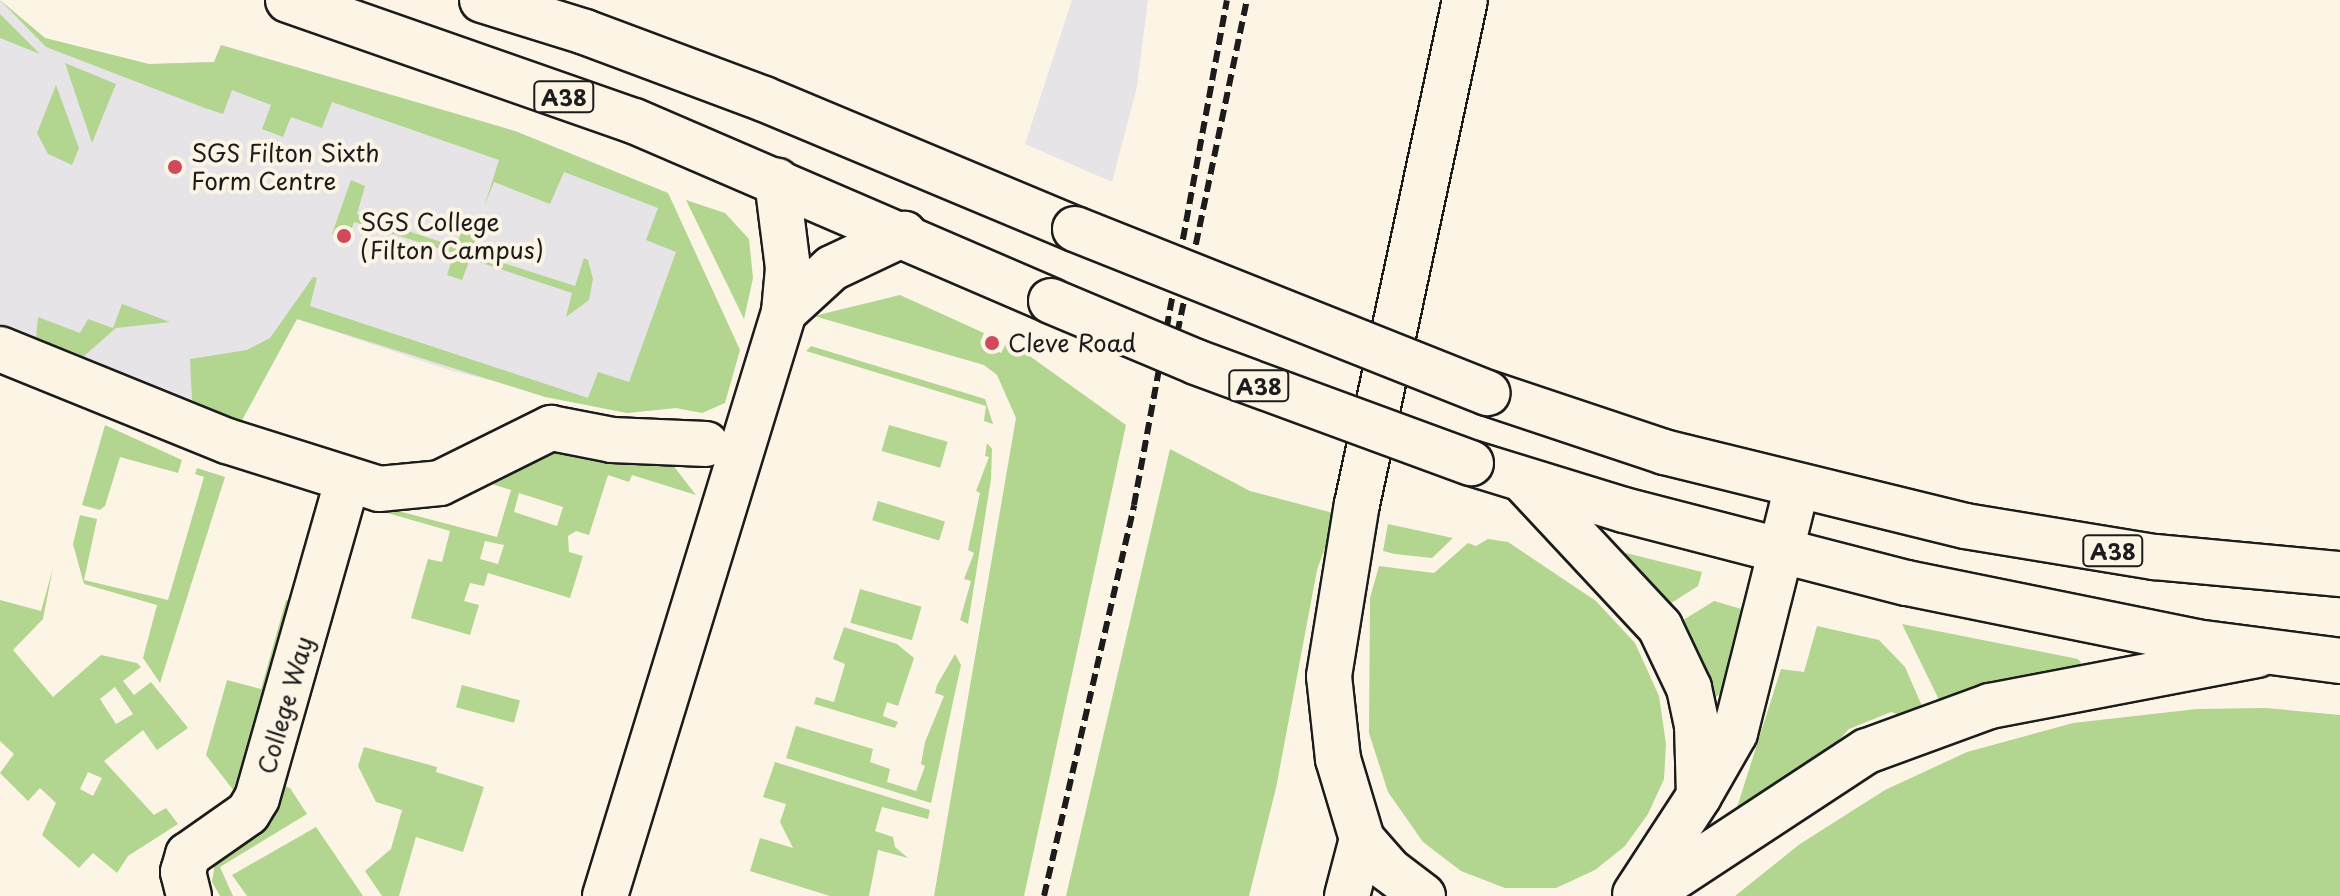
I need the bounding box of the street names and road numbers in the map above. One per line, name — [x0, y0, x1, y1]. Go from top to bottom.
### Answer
road number: A38 — [532, 79, 596, 115]
road number: A38 — [1227, 368, 1291, 404]
road number: A38 — [2081, 533, 2145, 569]
street label: College Way — [252, 633, 318, 777]

